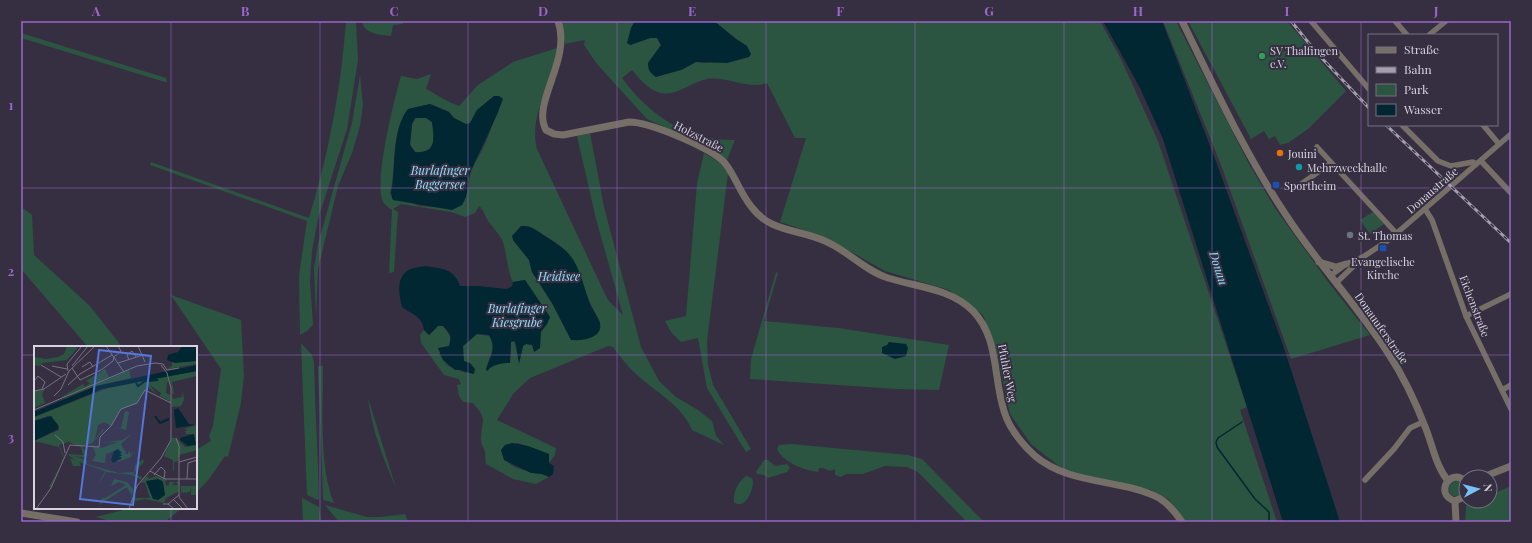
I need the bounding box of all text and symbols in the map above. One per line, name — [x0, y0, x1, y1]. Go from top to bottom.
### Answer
text: A — [91, 2, 101, 19]
text: B — [241, 2, 250, 19]
text: C — [389, 2, 399, 19]
text: D — [538, 2, 548, 19]
text: E — [688, 2, 696, 19]
text: F — [836, 2, 844, 19]
text: G — [984, 2, 994, 19]
text: H — [1133, 2, 1143, 19]
text: I — [1285, 2, 1290, 19]
text: J — [1433, 2, 1439, 19]
legend — [1368, 34, 1498, 126]
text: Straße — [1404, 41, 1439, 57]
place label: SV Thalfingen e.V. — [1270, 43, 1338, 71]
marker: SV Thalfingen e.V. — [1257, 51, 1267, 61]
text: Bahn — [1404, 61, 1432, 77]
text: Park — [1404, 81, 1429, 97]
text: 1 — [9, 96, 14, 113]
text: Wasser — [1403, 101, 1443, 117]
street label: Holzstraße — [672, 117, 727, 155]
place label: Jouini — [1287, 146, 1317, 161]
marker: Jouini — [1275, 148, 1285, 158]
place label: Mehrzweckhalle — [1307, 160, 1388, 175]
water label: Burlafinger Baggersee — [410, 162, 470, 192]
marker: Mehrzweckhalle — [1294, 162, 1304, 172]
street label: Donaustraße — [1403, 163, 1461, 217]
place label: Sportheim — [1284, 178, 1336, 193]
marker: Sportheim — [1271, 180, 1281, 190]
place label: St. Thomas — [1358, 228, 1413, 243]
marker: St. Thomas — [1345, 230, 1355, 240]
marker: Evangelische Kirche — [1378, 243, 1388, 253]
water label: Donau — [1206, 248, 1232, 287]
place label: Evangelische Kirche — [1351, 254, 1415, 282]
text: 2 — [8, 262, 15, 279]
water label: Heidisee — [537, 268, 580, 284]
street label: Eichenstraße — [1456, 273, 1494, 339]
street label: Donauuferstraße — [1352, 289, 1412, 367]
water label: Burlafinger Kiesgrube — [487, 300, 547, 330]
street label: Pfuhler Weg — [995, 343, 1021, 404]
inset map — [34, 346, 197, 509]
text: 3 — [8, 428, 14, 445]
north arrow — [1458, 469, 1498, 509]
text: N — [1480, 483, 1496, 493]

